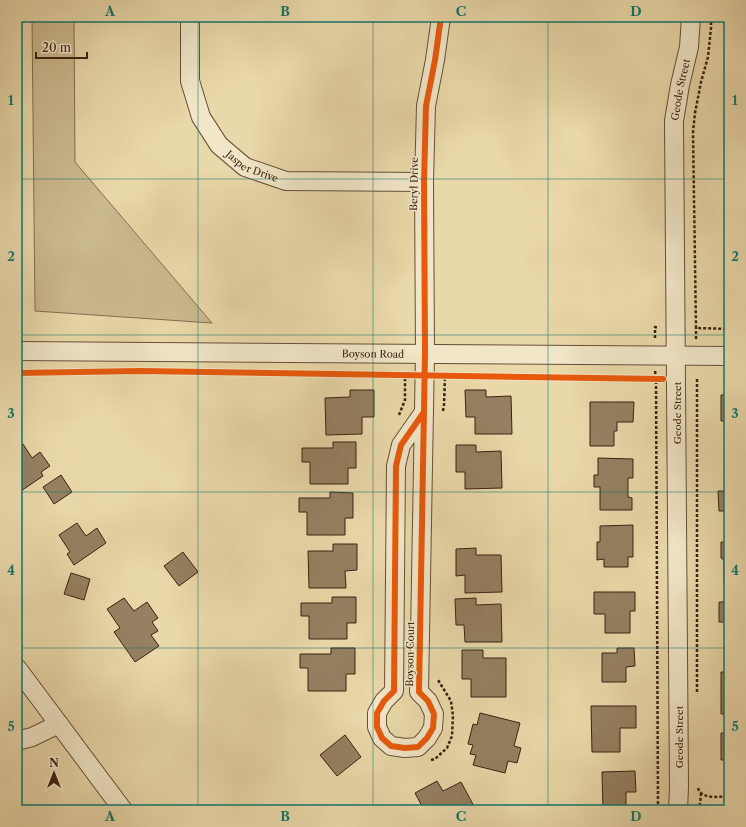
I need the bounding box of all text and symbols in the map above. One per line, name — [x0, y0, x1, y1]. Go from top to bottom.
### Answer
text: A — [104, 3, 116, 19]
text: B — [280, 3, 290, 19]
text: C — [456, 3, 466, 19]
text: D — [630, 3, 642, 19]
scale bar — [36, 34, 87, 60]
text: 20 m — [42, 40, 71, 55]
street label: Geode Street — [668, 57, 693, 121]
text: 1 — [8, 92, 14, 108]
text: 1 — [732, 92, 738, 108]
street label: Jasper Drive — [222, 146, 280, 185]
street label: Beryl Drive — [407, 157, 421, 211]
text: 2 — [7, 248, 15, 264]
text: 2 — [731, 248, 739, 264]
street label: Boyson Road — [342, 347, 404, 360]
street label: Geode Street — [671, 381, 684, 444]
text: 3 — [7, 405, 15, 421]
text: 3 — [731, 405, 739, 421]
text: 4 — [7, 562, 15, 578]
text: 4 — [731, 562, 739, 578]
street label: Boyson Court — [403, 621, 417, 687]
street label: Geode Street — [673, 705, 686, 768]
text: 5 — [7, 718, 15, 734]
text: 5 — [731, 718, 739, 734]
north arrow — [34, 753, 74, 793]
text: N — [49, 756, 59, 770]
text: A — [104, 808, 116, 824]
text: B — [280, 808, 290, 824]
text: C — [456, 808, 466, 824]
text: D — [630, 808, 642, 824]

